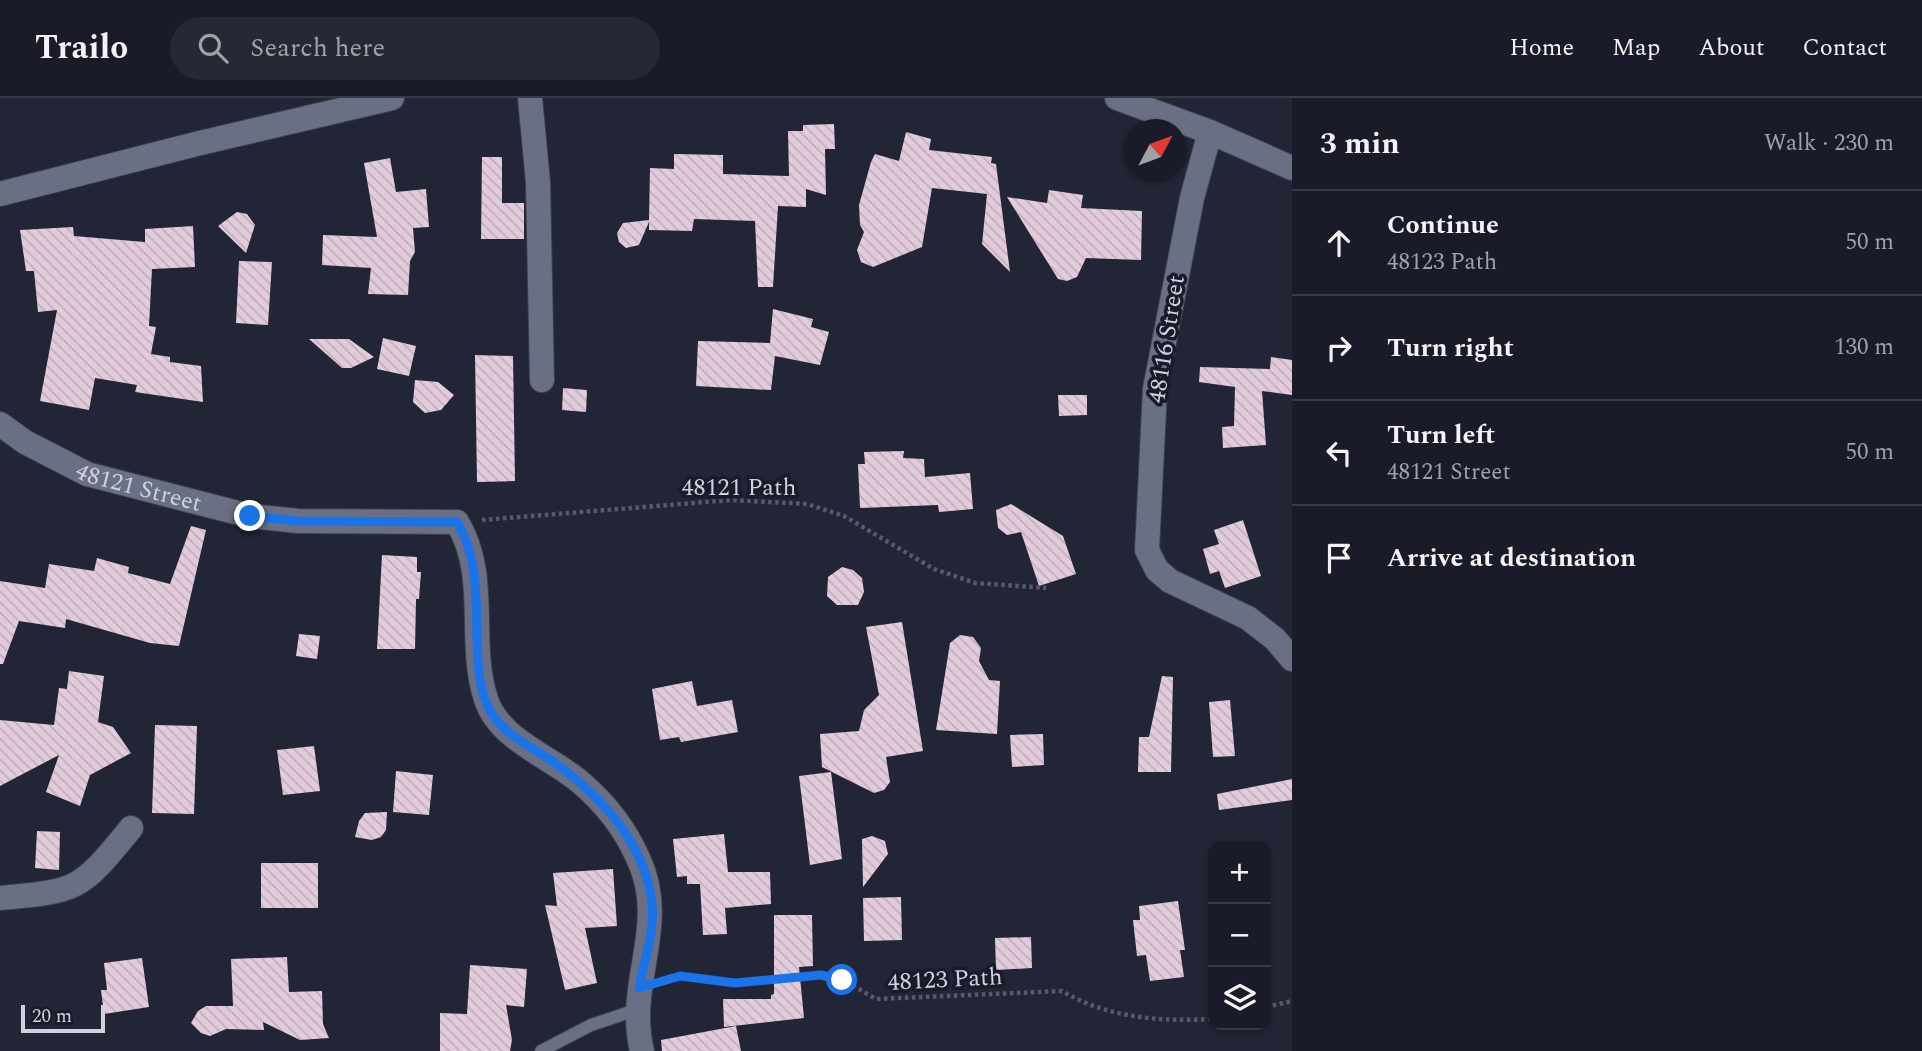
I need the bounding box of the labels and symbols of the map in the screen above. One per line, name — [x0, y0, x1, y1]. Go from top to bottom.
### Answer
north arrow — [1124, 119, 1187, 182]
street label: 48116 Street — [1139, 273, 1195, 406]
street label: 48121 Street — [68, 454, 205, 522]
street label: 48121 Path — [681, 470, 797, 506]
route end — [234, 500, 265, 531]
street label: 48123 Path — [887, 959, 1003, 1001]
route start — [826, 964, 857, 995]
scale bar — [21, 1002, 105, 1034]

